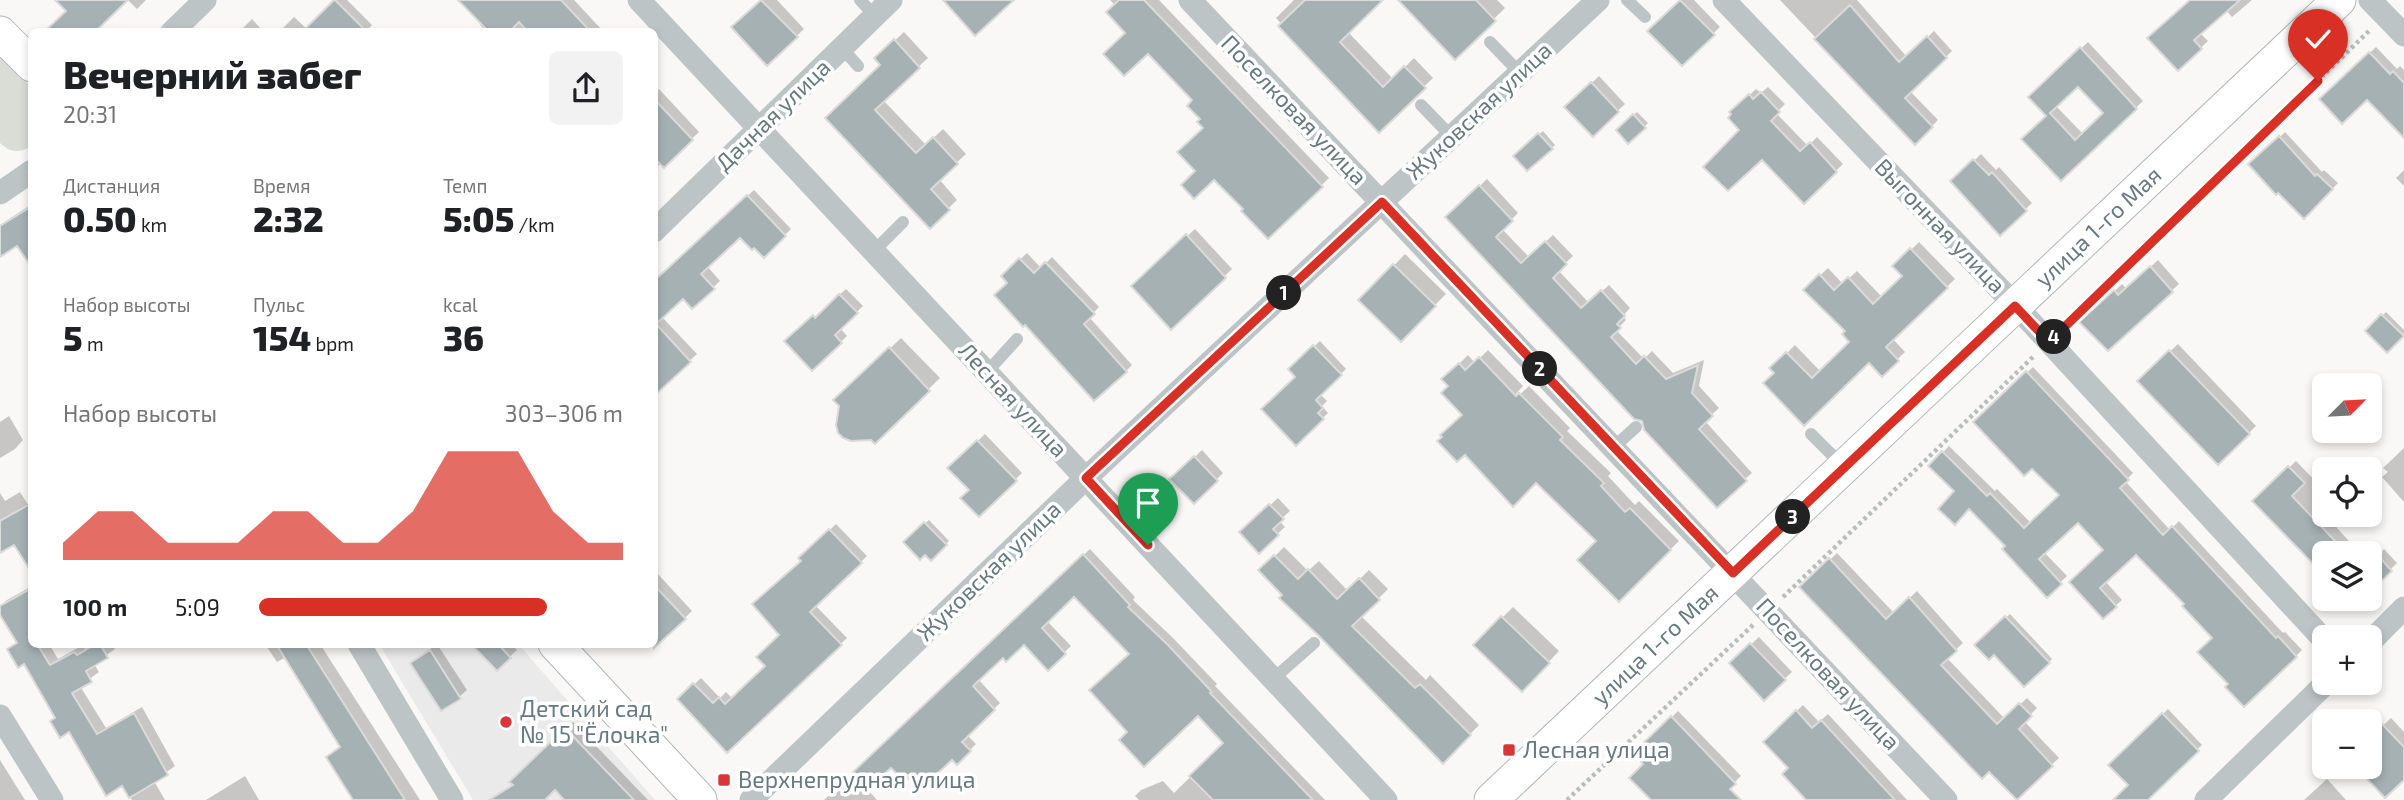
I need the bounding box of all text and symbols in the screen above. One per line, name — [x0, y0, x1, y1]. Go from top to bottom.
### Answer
pin — [2288, 9, 2348, 81]
icon: check — [2299, 20, 2337, 58]
street label: Поселковая улица — [1215, 28, 1373, 191]
street label: Жуковская улица — [1400, 36, 1558, 186]
text: Вечерний забег — [63, 51, 362, 97]
button: share — [549, 51, 623, 125]
street label: Дачная улица — [709, 53, 836, 177]
text: 20:31 — [63, 100, 117, 128]
street label: Выгонная улица — [1869, 152, 2012, 299]
street label: улица 1-го Мая — [2029, 160, 2167, 293]
text: Дистанция — [63, 174, 160, 197]
text: Время — [253, 174, 311, 197]
text: Темп — [443, 174, 487, 197]
text: 0.50 — [63, 197, 137, 239]
text: 2:32 — [253, 197, 324, 239]
text: 5:05 — [443, 197, 514, 239]
text: km — [137, 213, 167, 236]
text: /km — [514, 213, 555, 236]
pin: 1 — [1266, 276, 1302, 310]
text: 1 — [1279, 281, 1288, 304]
text: Набор высоты — [63, 293, 190, 316]
text: Пульс — [253, 293, 305, 316]
text: kcal — [443, 293, 478, 316]
text: 5 — [63, 316, 83, 358]
text: 154 — [253, 316, 311, 358]
text: 36 — [443, 316, 484, 358]
pin: 4 — [2036, 320, 2072, 354]
text: 4 — [2047, 325, 2060, 348]
text: m — [83, 332, 104, 355]
text: bpm — [311, 332, 354, 355]
street label: Лесная улица — [953, 336, 1074, 463]
pin: 2 — [1522, 352, 1558, 386]
text: 2 — [1534, 357, 1545, 380]
north arrow — [2312, 373, 2382, 443]
map controls — [2312, 373, 2382, 779]
text: Набор высоты — [63, 399, 217, 427]
text: 303–306 m — [505, 399, 623, 427]
button: locate — [2312, 457, 2382, 527]
pin — [1118, 473, 1178, 545]
icon: arrive — [1129, 484, 1167, 522]
street label: Жуковская улица — [911, 495, 1067, 647]
pin: 3 — [1776, 500, 1811, 534]
text: 3 — [1787, 505, 1798, 528]
button: layers — [2312, 541, 2382, 611]
street label: улица 1-го Мая — [1586, 578, 1724, 711]
street label: Поселковая улица — [1750, 591, 1906, 756]
text: 100 m — [63, 593, 127, 621]
text: 5:09 — [175, 593, 220, 621]
button: + — [2312, 625, 2382, 695]
place label: Детский сад № 15 "Ёлочка" — [520, 694, 668, 748]
button: − — [2312, 709, 2382, 779]
marker: Детский сад № 15 "Ёлочка" — [498, 714, 514, 730]
place label: Лесная улица — [1523, 735, 1670, 764]
marker: Лесная улица — [1501, 742, 1517, 758]
place label: Верхнепрудная улица — [738, 765, 975, 794]
marker: Верхнепрудная улица — [716, 772, 732, 788]

